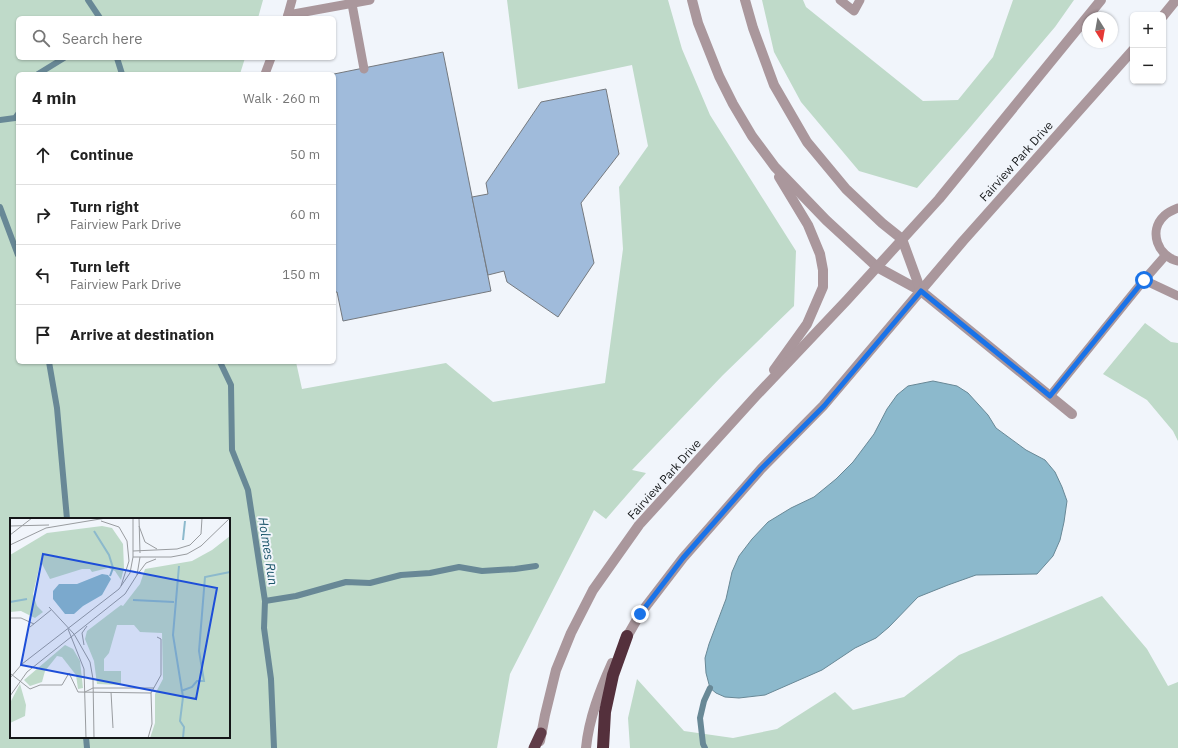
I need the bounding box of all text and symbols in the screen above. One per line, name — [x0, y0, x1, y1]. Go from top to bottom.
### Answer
north arrow — [1082, 12, 1118, 48]
map controls — [1130, 12, 1166, 84]
button: + — [1130, 12, 1166, 48]
search box — [16, 16, 336, 60]
icon: search — [30, 27, 52, 49]
text: Search here — [62, 29, 142, 48]
button: − — [1130, 48, 1166, 84]
text: 4 min — [32, 87, 76, 109]
text: Walk · 260 m — [243, 90, 320, 107]
street label: Fairview Park Drive — [976, 118, 1056, 204]
icon: ahead — [32, 144, 54, 166]
text: Continue — [70, 145, 134, 164]
text: 50 m — [290, 146, 320, 163]
text: Turn right — [70, 197, 139, 216]
icon: right — [32, 204, 54, 226]
text: 60 m — [290, 206, 320, 223]
text: Fairview Park Drive — [70, 216, 181, 233]
text: Turn left — [70, 257, 130, 276]
icon: left — [32, 264, 54, 286]
text: 150 m — [282, 266, 320, 283]
route start — [1135, 271, 1153, 289]
text: Fairview Park Drive — [70, 276, 181, 293]
icon: arrive — [32, 324, 54, 346]
text: Arrive at destination — [70, 325, 214, 344]
street label: Fairview Park Drive — [624, 436, 704, 522]
water label: Holmes Run — [254, 516, 282, 586]
inset map — [10, 518, 230, 738]
route end — [631, 605, 649, 623]

